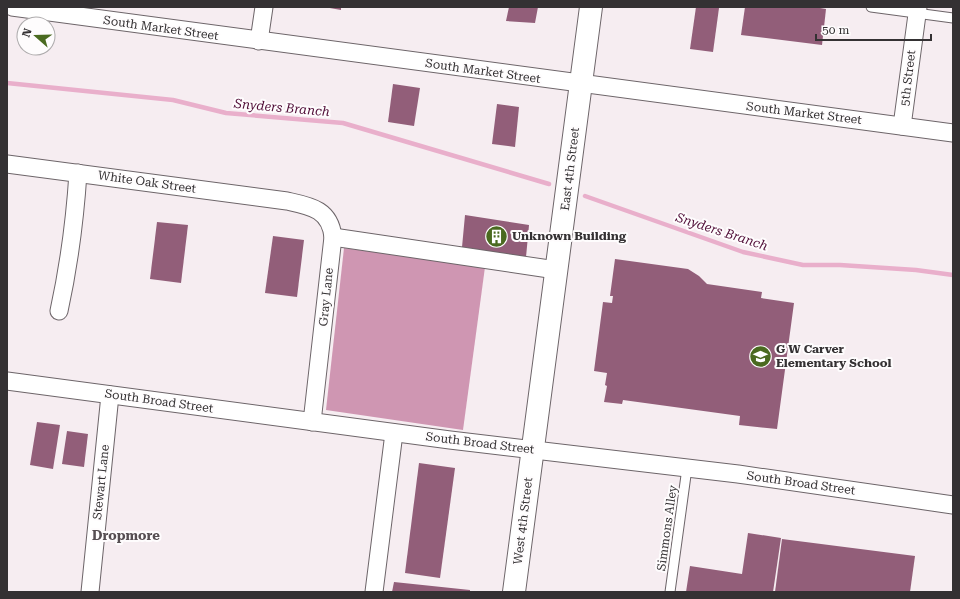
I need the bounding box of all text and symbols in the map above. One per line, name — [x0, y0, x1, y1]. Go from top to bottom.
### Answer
street label: South Market Street — [102, 13, 220, 43]
north arrow — [16, 16, 56, 56]
scale bar — [816, 16, 931, 42]
text: 50 m — [822, 23, 849, 37]
text: N — [20, 26, 35, 39]
street label: 5th Street — [898, 49, 918, 107]
street label: South Market Street — [424, 56, 542, 86]
water label: Snyders Branch — [233, 96, 330, 119]
street label: South Market Street — [745, 99, 863, 127]
street label: East 4th Street — [558, 126, 582, 211]
street label: White Oak Street — [97, 168, 198, 196]
water label: Snyders Branch — [673, 209, 770, 253]
building icon: Unknown Building — [483, 223, 509, 249]
place label: Unknown Building — [512, 229, 627, 243]
street label: Gray Lane — [316, 267, 336, 327]
place label: G W Carver Elementary School — [776, 342, 891, 370]
school or university icon: G W Carver Elementary School — [747, 343, 773, 369]
street label: South Broad Street — [104, 386, 215, 416]
street label: South Broad Street — [425, 429, 536, 457]
street label: Stewart Lane — [90, 443, 112, 520]
street label: South Broad Street — [746, 468, 857, 498]
street label: West 4th Street — [511, 476, 535, 565]
street label: Simmons Alley — [654, 483, 680, 572]
district label: Dropmore — [92, 528, 160, 543]

